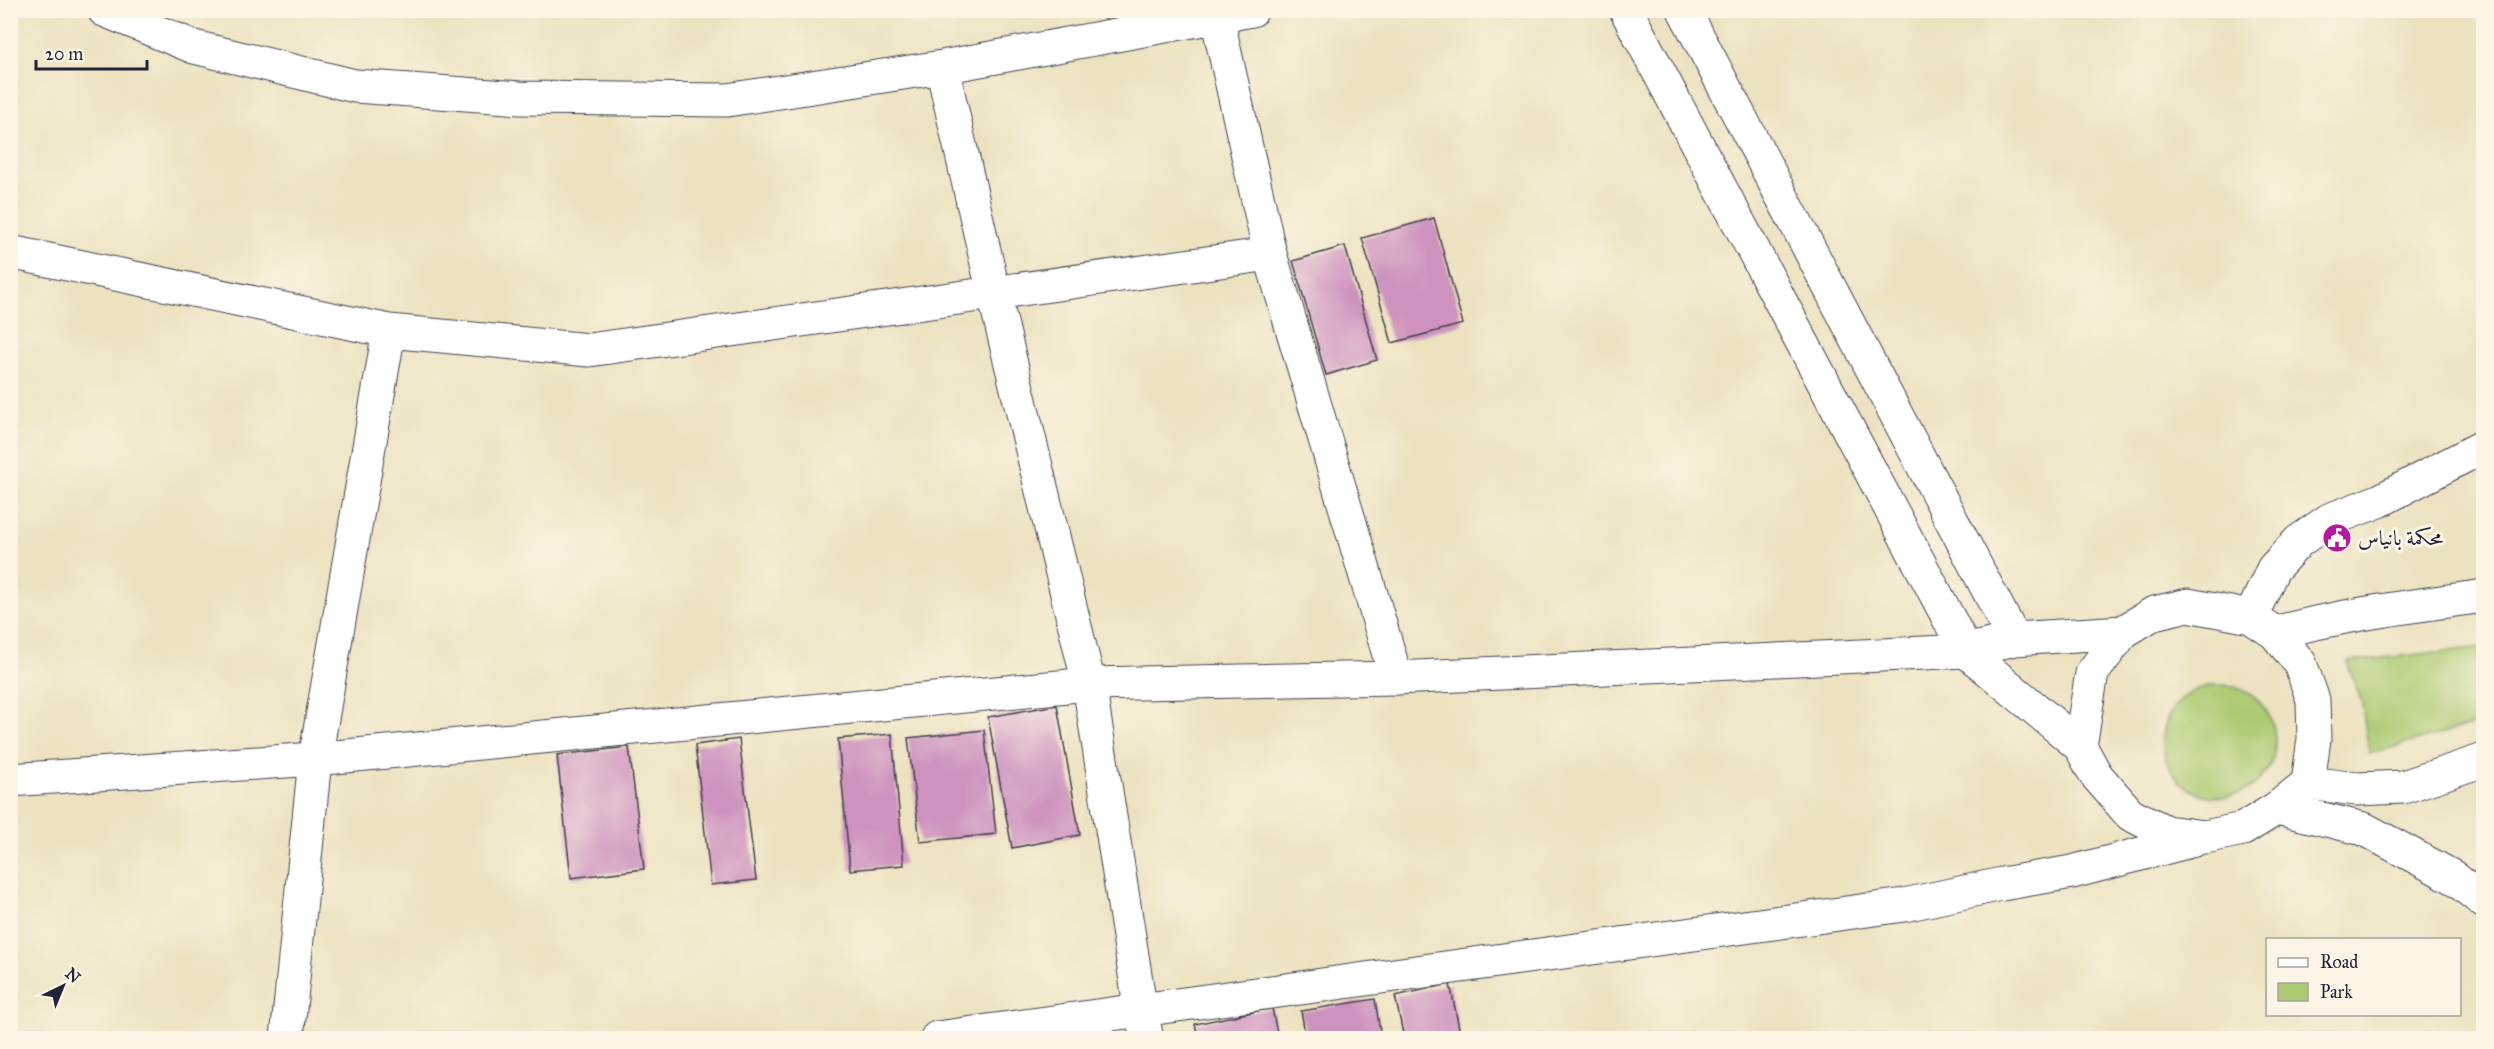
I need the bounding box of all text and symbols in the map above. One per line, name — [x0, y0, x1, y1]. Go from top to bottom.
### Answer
scale bar — [36, 33, 147, 71]
text: 20 m — [45, 43, 83, 65]
public building icon: محكمة بانياس — [2321, 522, 2353, 554]
place label: محكمة بانياس — [2358, 525, 2444, 551]
legend — [2266, 938, 2461, 1016]
text: Road — [2320, 951, 2358, 973]
north arrow — [33, 956, 93, 1016]
text: N — [61, 964, 85, 987]
text: Park — [2320, 981, 2353, 1003]

